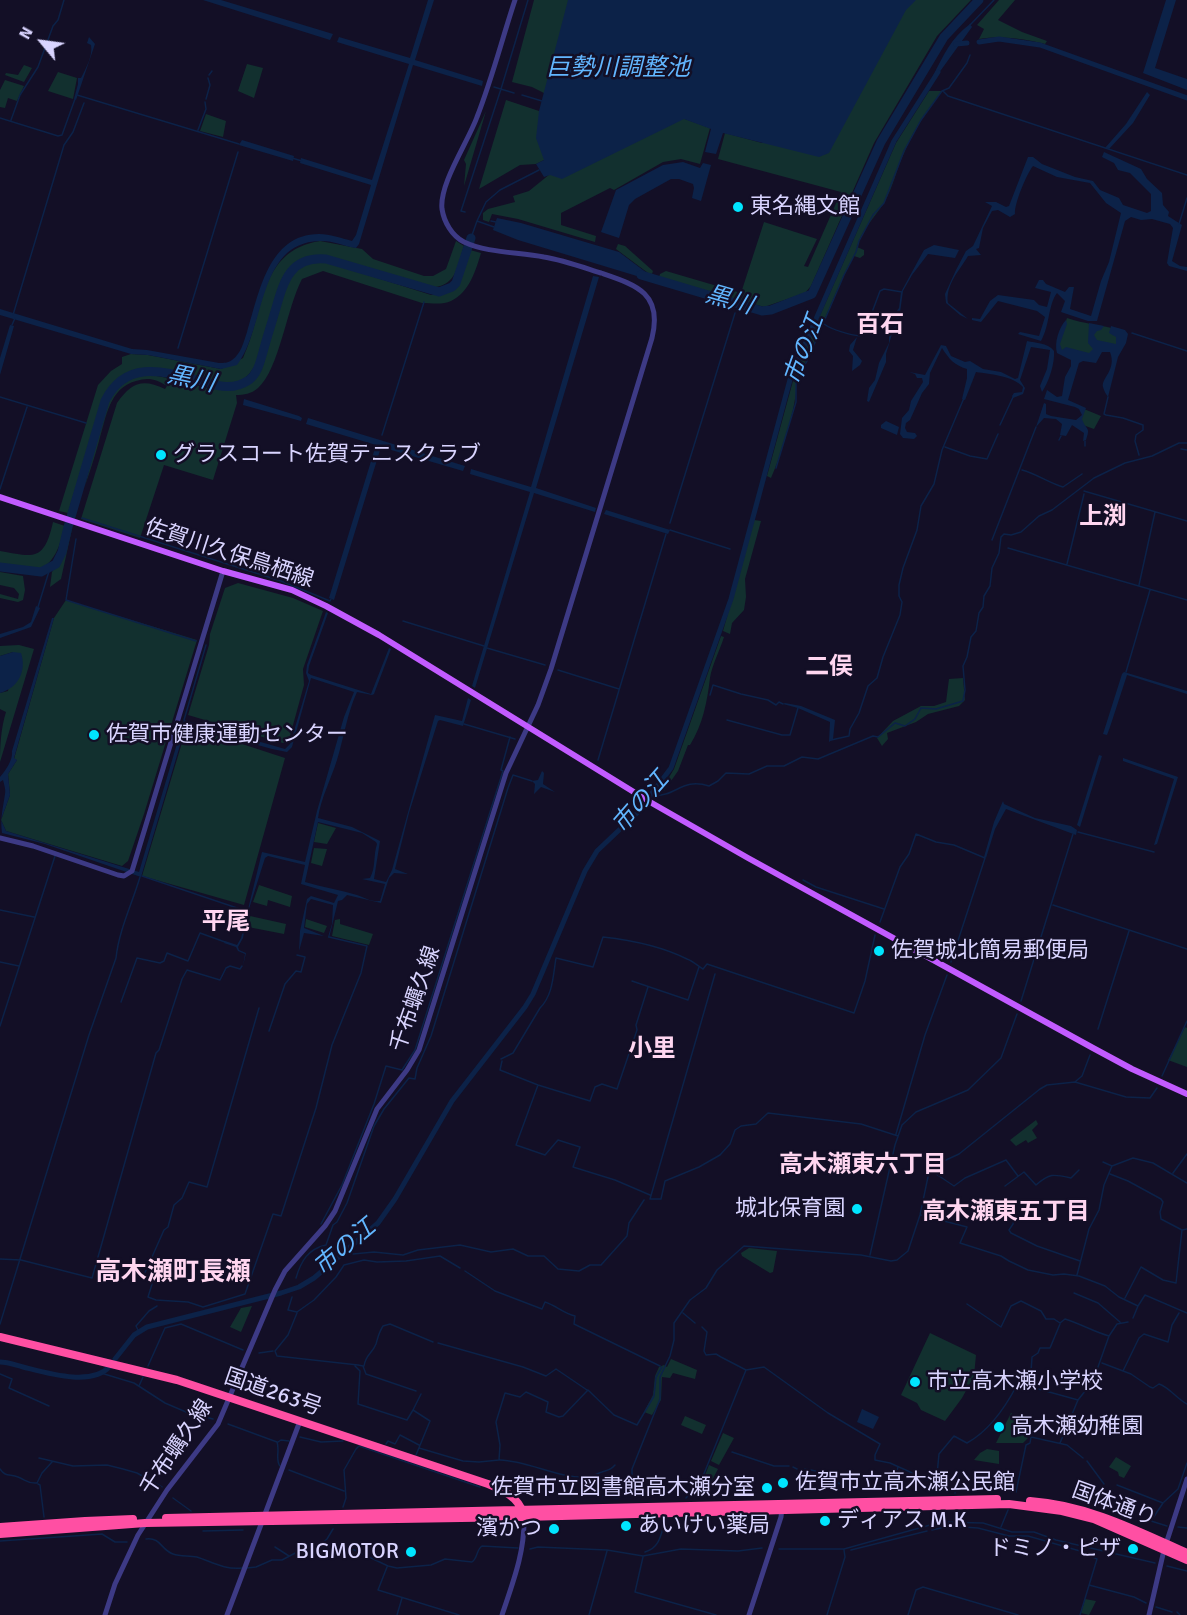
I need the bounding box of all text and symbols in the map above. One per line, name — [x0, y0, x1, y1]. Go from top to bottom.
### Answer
north arrow — [12, 12, 72, 72]
text: N — [15, 24, 38, 43]
water label: 巨勢川調整池 — [546, 55, 690, 83]
place label: 東名縄文館 — [750, 194, 860, 220]
marker: 東名縄文館 — [731, 200, 745, 214]
water label: 黒川 — [702, 281, 756, 321]
water label: 市の江 — [779, 311, 831, 389]
district label: 百石 — [856, 312, 904, 340]
water label: 黒川 — [165, 361, 217, 399]
place label: グラスコート佐賀テニスクラブ — [173, 442, 481, 468]
marker: グラスコート佐賀テニスクラブ — [154, 448, 168, 462]
district label: 上渕 — [1079, 504, 1127, 532]
street label: 佐賀川久保鳥栖線 — [141, 514, 317, 594]
district label: 二俣 — [805, 654, 853, 682]
place label: 佐賀市健康運動センター — [106, 722, 348, 748]
marker: 佐賀市健康運動センター — [87, 728, 101, 742]
water label: 市の江 — [607, 766, 675, 840]
district label: 平尾 — [202, 909, 250, 937]
place label: 佐賀城北簡易郵便局 — [891, 938, 1089, 964]
street label: 千布蠣久線 — [386, 943, 446, 1055]
marker: 佐賀城北簡易郵便局 — [872, 944, 886, 958]
district label: 小里 — [628, 1036, 676, 1064]
district label: 高木瀬東六丁目 — [779, 1152, 947, 1180]
place label: 城北保育園 — [735, 1196, 845, 1222]
district label: 高木瀬東五丁目 — [922, 1199, 1090, 1227]
marker: 城北保育園 — [850, 1202, 864, 1216]
water label: 市の江 — [308, 1214, 382, 1282]
district label: 高木瀬町長瀬 — [95, 1257, 251, 1289]
street label: 国道263号 — [221, 1364, 325, 1422]
place label: 市立高木瀬小学校 — [927, 1369, 1103, 1395]
marker: 市立高木瀬小学校 — [908, 1375, 922, 1389]
street label: 千布蠣久線 — [135, 1395, 219, 1501]
place label: 高木瀬幼稚園 — [1011, 1414, 1143, 1440]
marker: 高木瀬幼稚園 — [992, 1420, 1006, 1434]
place label: 佐賀市立高木瀬公民館 — [795, 1470, 1015, 1496]
place label: 佐賀市立図書館高木瀬分室 — [491, 1475, 755, 1501]
marker: 佐賀市立高木瀬公民館 — [776, 1476, 790, 1490]
street label: 国体通り — [1068, 1478, 1160, 1532]
marker: 佐賀市立図書館高木瀬分室 — [760, 1481, 774, 1495]
place label: ディアス M.K — [837, 1508, 967, 1534]
place label: あいけい薬局 — [638, 1513, 770, 1539]
marker: ディアス M.K — [818, 1514, 832, 1528]
place label: 濱かつ — [476, 1516, 542, 1542]
marker: あいけい薬局 — [619, 1519, 633, 1533]
marker: 濱かつ — [547, 1522, 561, 1536]
place label: ドミノ・ピザ — [989, 1536, 1121, 1562]
place label: BIGMOTOR — [296, 1539, 399, 1565]
marker: ドミノ・ピザ — [1126, 1542, 1140, 1556]
marker: BIGMOTOR — [404, 1545, 418, 1559]

